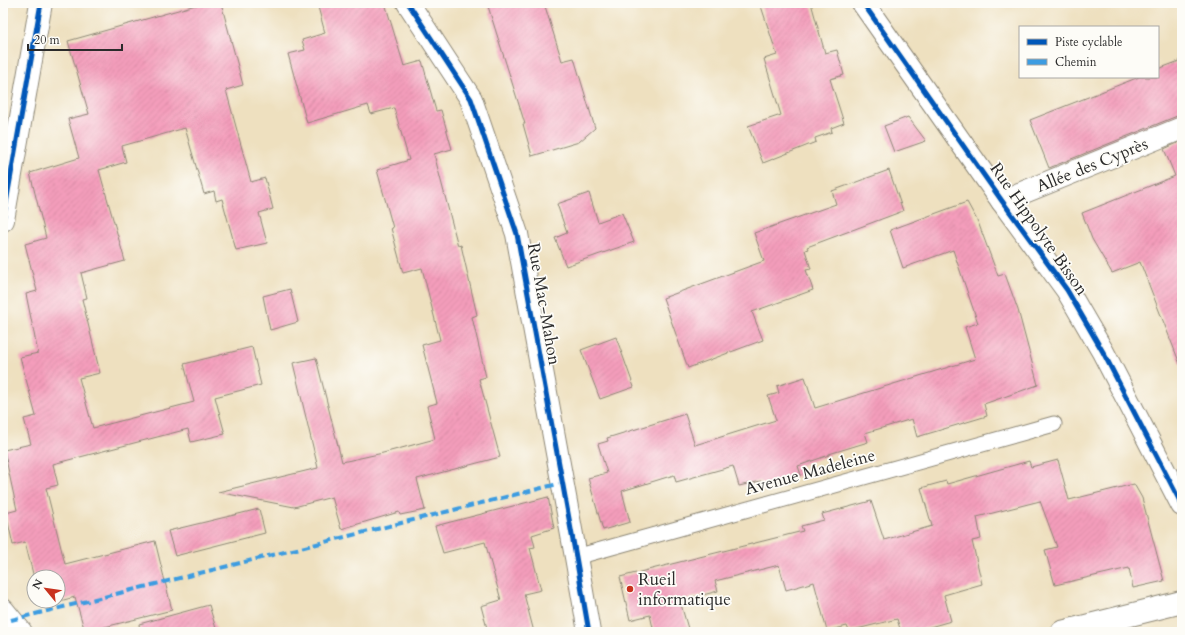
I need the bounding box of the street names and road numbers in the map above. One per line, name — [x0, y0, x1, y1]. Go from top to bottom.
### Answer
street label: Allée des Cyprès — [1033, 132, 1151, 198]
street label: Rue Hippolyte Bisson — [984, 158, 1094, 300]
street label: Rue Mac-Mahon — [522, 241, 566, 367]
street label: Avenue Madeleine — [742, 444, 878, 500]

